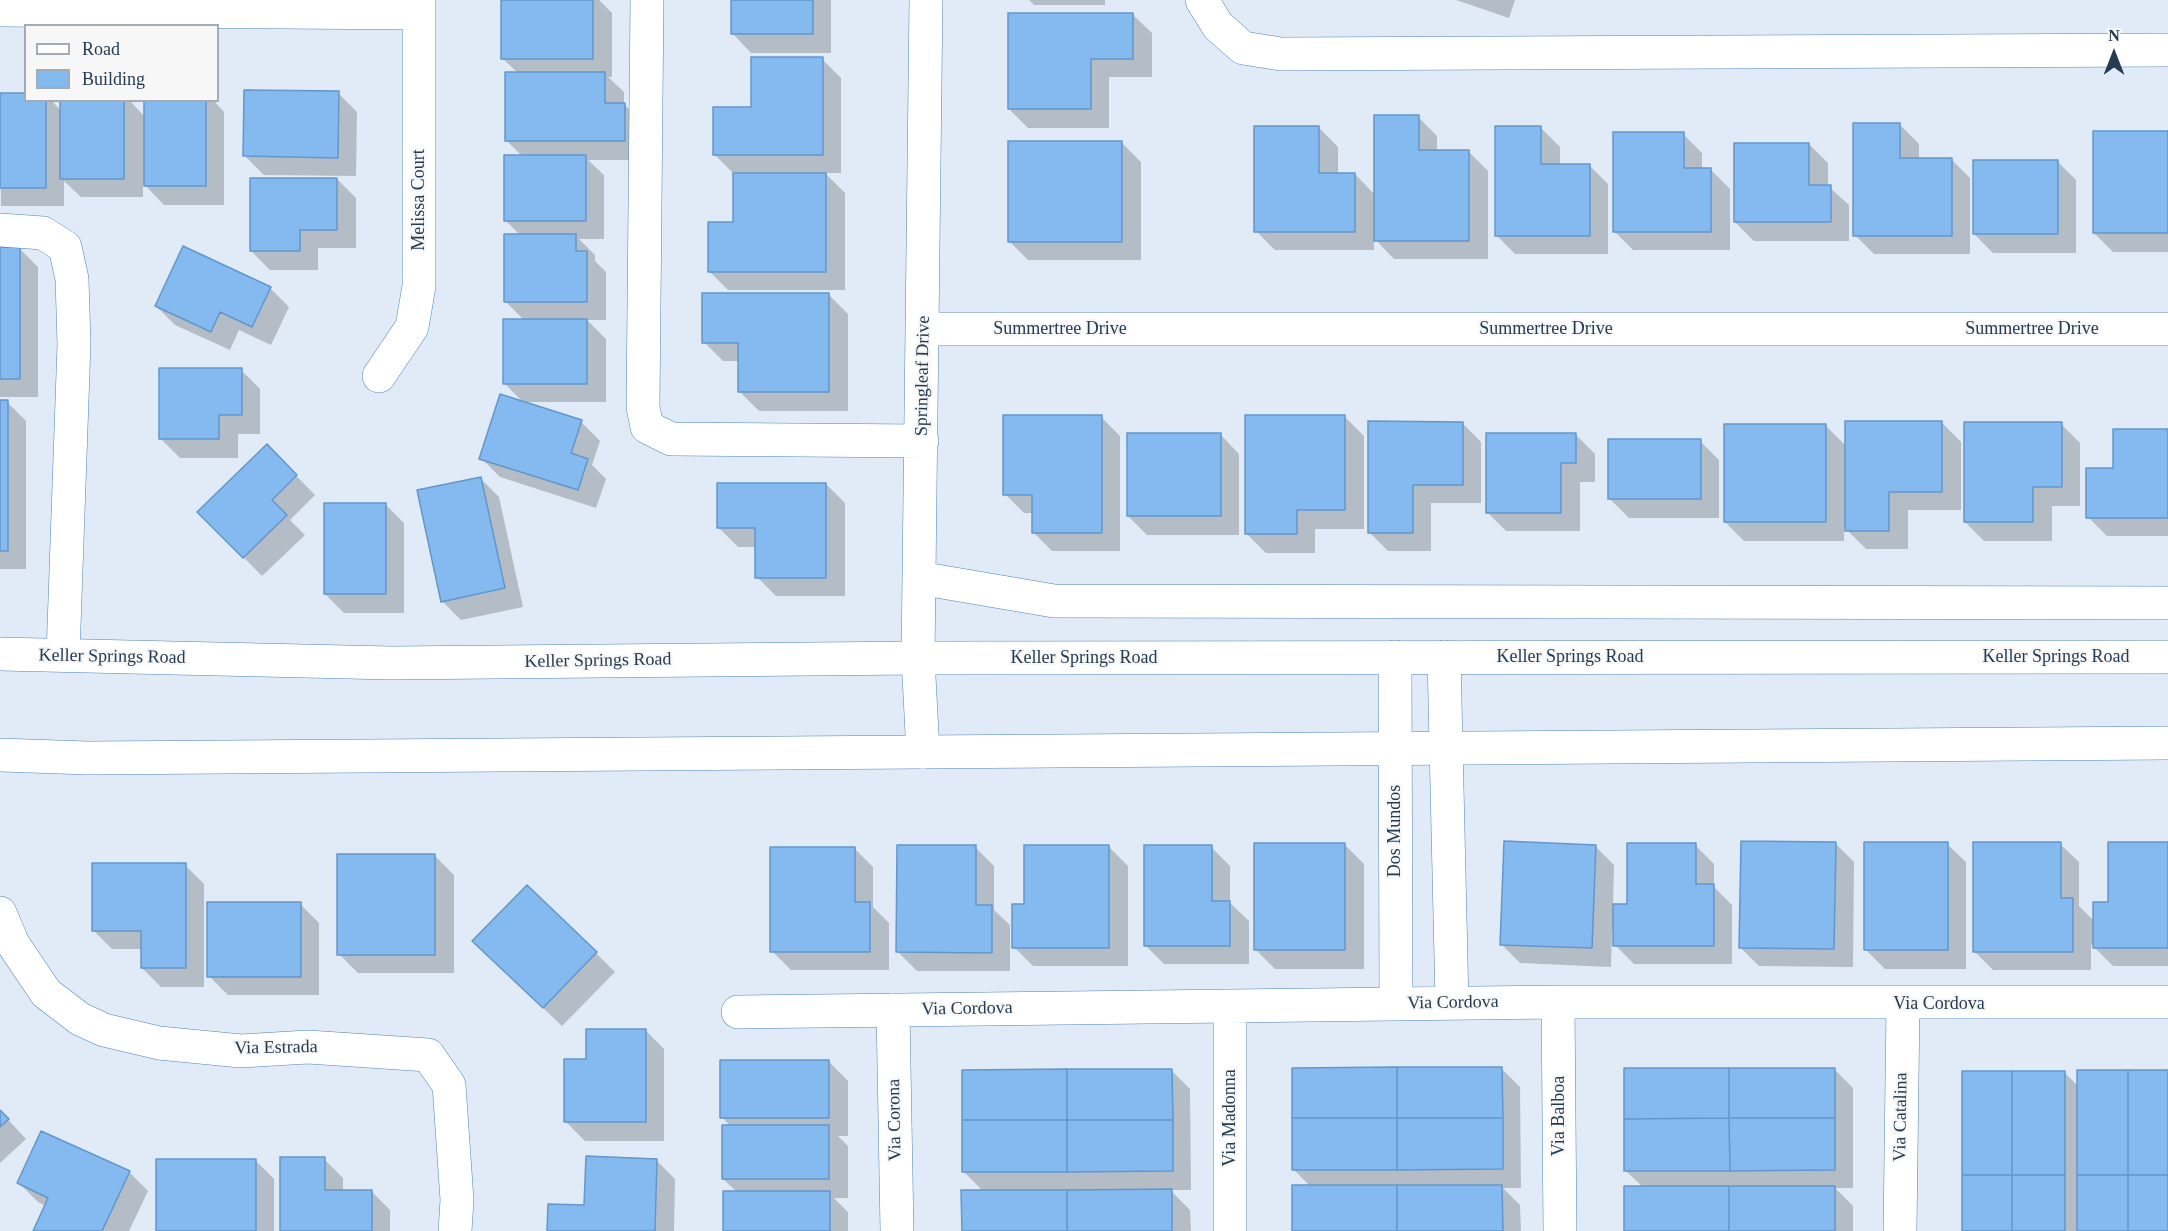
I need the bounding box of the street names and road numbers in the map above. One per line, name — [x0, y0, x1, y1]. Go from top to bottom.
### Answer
street label: Melissa Court — [408, 149, 430, 251]
street label: Springleaf Drive — [911, 316, 935, 436]
street label: Summertree Drive — [993, 318, 1127, 340]
street label: Summertree Drive — [1479, 318, 1613, 340]
street label: Summertree Drive — [1965, 318, 2099, 340]
street label: Keller Springs Road — [38, 645, 186, 669]
street label: Keller Springs Road — [1497, 646, 1643, 668]
street label: Keller Springs Road — [1983, 646, 2129, 668]
street label: Keller Springs Road — [1011, 647, 1157, 669]
street label: Keller Springs Road — [524, 649, 672, 673]
street label: Dos Mundos — [1384, 785, 1406, 877]
street label: Via Cordova — [1407, 991, 1499, 1015]
street label: Via Cordova — [1893, 993, 1985, 1015]
street label: Via Cordova — [921, 997, 1013, 1021]
street label: Via Estrada — [234, 1036, 318, 1060]
street label: Via Madonna — [1219, 1069, 1241, 1167]
street label: Via Catalina — [1889, 1072, 1913, 1162]
street label: Via Balboa — [1548, 1076, 1570, 1156]
street label: Via Corona — [883, 1079, 907, 1161]

